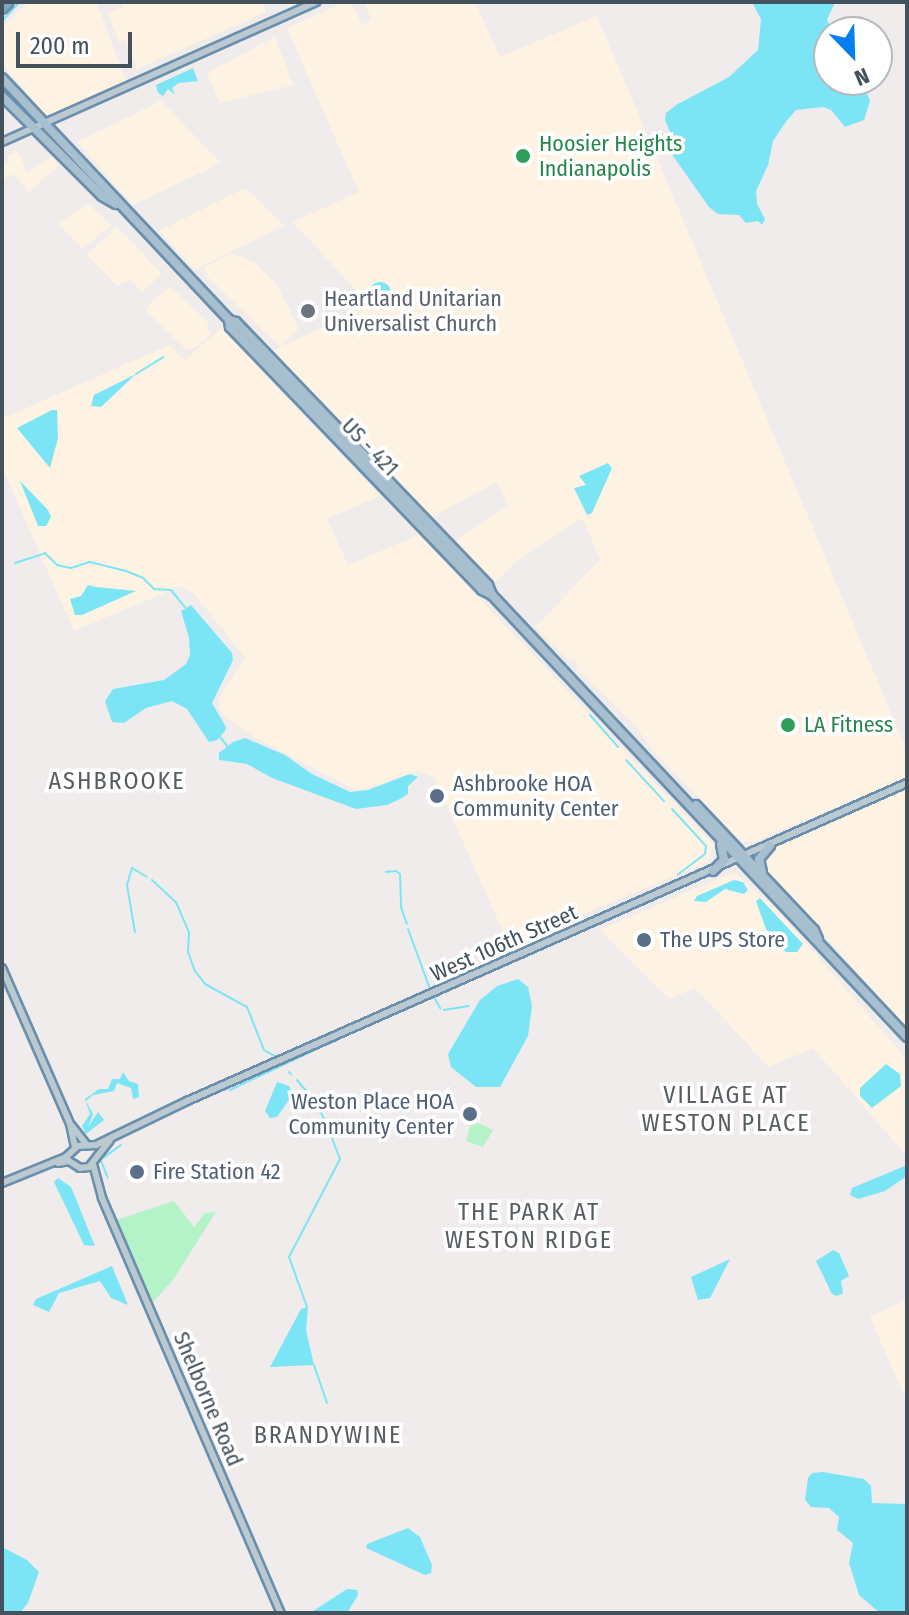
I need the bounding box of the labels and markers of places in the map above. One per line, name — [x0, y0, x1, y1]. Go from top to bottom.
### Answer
place label: Hoosier Heights Indianapolis — [539, 130, 682, 182]
marker: Hoosier Heights Indianapolis — [514, 147, 532, 165]
place label: Heartland Unitarian Universalist Church — [324, 285, 502, 336]
marker: Heartland Unitarian Universalist Church — [299, 302, 317, 320]
place label: LA Fitness — [804, 712, 893, 738]
marker: LA Fitness — [779, 716, 797, 734]
place label: Ashbrooke HOA Community Center — [453, 770, 619, 822]
marker: Ashbrooke HOA Community Center — [428, 787, 446, 805]
place label: The UPS Store — [660, 927, 785, 953]
marker: The UPS Store — [635, 931, 653, 949]
place label: Weston Place HOA Community Center — [288, 1088, 454, 1140]
marker: Weston Place HOA Community Center — [461, 1105, 479, 1123]
place label: Fire Station 42 — [153, 1159, 280, 1185]
marker: Fire Station 42 — [128, 1163, 146, 1181]

